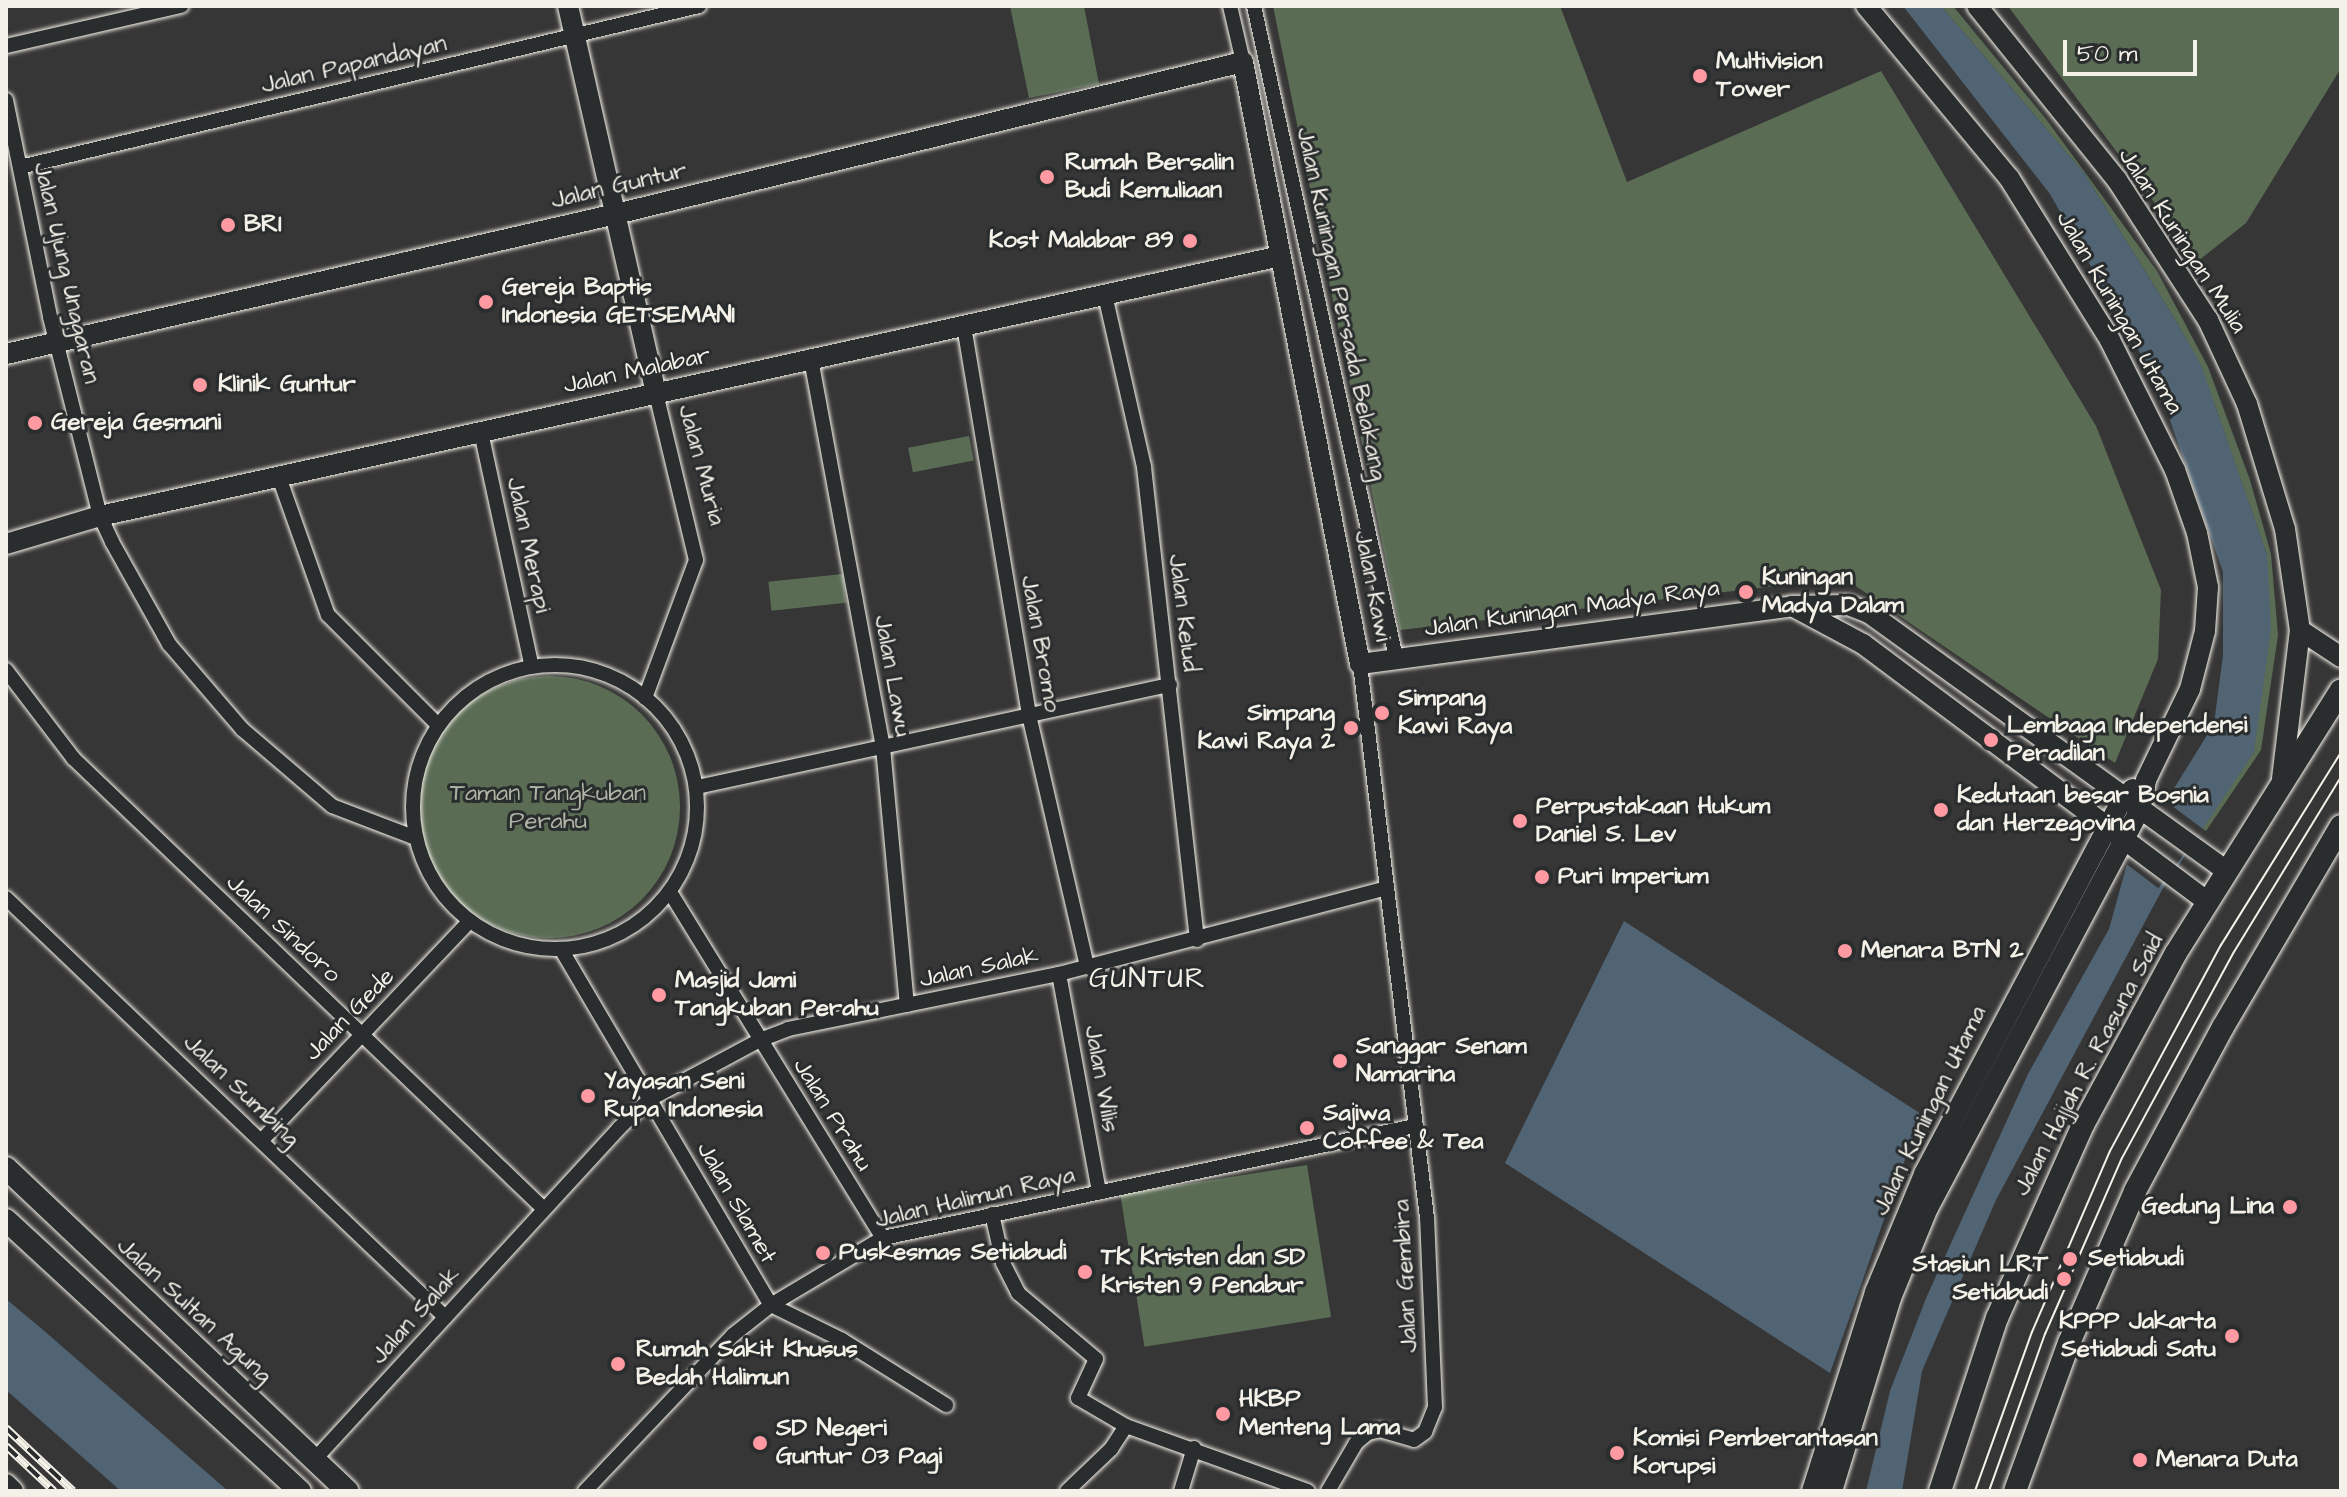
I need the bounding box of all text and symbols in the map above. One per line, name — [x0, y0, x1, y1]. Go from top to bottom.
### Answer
scale bar — [2067, 24, 2201, 74]
street label: Jalan Papandayan — [258, 30, 450, 100]
text: 50 m — [2077, 37, 2137, 71]
place label: Multivision Tower — [1716, 48, 1822, 104]
marker: Multivision Tower — [1691, 67, 1709, 85]
street label: Jalan Kuningan Persada Belakang — [1289, 125, 1393, 483]
street label: Jalan Kuningan Mulia — [2111, 143, 2253, 339]
place label: Rumah Bersalin Budi Kemuliaan — [1065, 149, 1234, 205]
street label: Jalan Guntur — [548, 156, 690, 216]
street label: Jalan Ujung Unggaran — [27, 160, 105, 386]
marker: Rumah Bersalin Budi Kemuliaan — [1036, 166, 1058, 188]
street label: Jalan Kuningan Utama — [2049, 206, 2189, 420]
place label: BRI — [244, 211, 282, 239]
marker: BRI — [219, 216, 237, 234]
place label: Kost Malabar 89 — [989, 227, 1174, 255]
marker: Kost Malabar 89 — [1181, 232, 1199, 250]
place label: Gereja Baptis Indonesia GETSEMANI — [502, 274, 735, 330]
marker: Gereja Baptis Indonesia GETSEMANI — [477, 293, 495, 311]
street label: Jalan Malabar — [561, 341, 713, 401]
place label: Klinik Guntur — [218, 371, 356, 399]
marker: Klinik Guntur — [189, 374, 211, 396]
street label: Jalan Muria — [671, 402, 731, 528]
place label: Gereja Gesmani — [51, 409, 221, 437]
marker: Gereja Gesmani — [26, 414, 44, 432]
street label: Jalan Merapi — [500, 475, 556, 615]
street label: Jalan Kawi — [1347, 528, 1397, 644]
street label: Jalan Kelud — [1161, 553, 1205, 673]
place label: Kuningan Madya Dalam — [1762, 564, 1904, 620]
street label: Jalan Bromo — [1014, 573, 1066, 715]
street label: Jalan Kuningan Madya Raya — [1423, 574, 1721, 644]
marker: Kuningan Madya Dalam — [1737, 583, 1755, 601]
street label: Jalan Lawu — [867, 613, 917, 739]
place label: Simpang Kawi Raya — [1398, 685, 1512, 741]
place label: Simpang Kawi Raya 2 — [1198, 700, 1335, 756]
marker: Simpang Kawi Raya — [1373, 704, 1391, 722]
place label: Lembaga Independensi Peradilan — [2007, 712, 2247, 768]
marker: Simpang Kawi Raya 2 — [1342, 719, 1360, 737]
marker: Lembaga Independensi Peradilan — [1982, 731, 2000, 749]
park label: Taman Tangkuban Perahu — [450, 780, 646, 836]
place label: Kedutaan besar Bosnia dan Herzegovina — [1957, 782, 2209, 838]
place label: Perpustakaan Hukum Daniel S. Lev — [1536, 793, 1770, 849]
marker: Kedutaan besar Bosnia dan Herzegovina — [1932, 801, 1950, 819]
marker: Perpustakaan Hukum Daniel S. Lev — [1511, 812, 1529, 830]
place label: Puri Imperium — [1558, 863, 1708, 891]
marker: Puri Imperium — [1533, 868, 1551, 886]
street label: Jalan Sindoro — [220, 869, 346, 989]
street label: Jalan Hajjah R. Rasuna Said — [2008, 929, 2170, 1201]
place label: Menara BTN 2 — [1861, 937, 2024, 965]
street label: Jalan Salak — [917, 941, 1041, 995]
marker: Menara BTN 2 — [1836, 942, 1854, 960]
district label: GUNTUR — [1089, 962, 1207, 996]
street label: Jalan Gede — [299, 963, 401, 1067]
place label: Masjid Jami Tangkuban Perahu — [675, 967, 879, 1023]
marker: Masjid Jami Tangkuban Perahu — [650, 986, 668, 1004]
street label: Jalan Kuningan Utama — [1867, 1002, 1993, 1220]
street label: Jalan Wilis — [1077, 1023, 1125, 1135]
street label: Jalan Sumbing — [177, 1028, 305, 1154]
place label: Sanggar Senam Namarina — [1356, 1033, 1527, 1089]
marker: Sanggar Senam Namarina — [1331, 1052, 1349, 1070]
street label: Jalan Prahu — [786, 1053, 878, 1177]
place label: Yayasan Seni Rupa Indonesia — [604, 1068, 763, 1124]
marker: Yayasan Seni Rupa Indonesia — [579, 1087, 597, 1105]
place label: Sajiwa Coffee & Tea — [1323, 1100, 1483, 1156]
marker: Sajiwa Coffee & Tea — [1298, 1119, 1316, 1137]
street label: Jalan Slamet — [690, 1137, 782, 1269]
street label: Jalan Halimun Raya — [872, 1161, 1078, 1235]
place label: Gedung Lina — [2141, 1193, 2274, 1221]
marker: Gedung Lina — [2281, 1198, 2299, 1216]
street label: Jalan Gembira — [1388, 1199, 1424, 1353]
street label: Jalan Sultan Agung — [110, 1232, 278, 1390]
place label: Puskesmas Setiabudi — [839, 1239, 1066, 1267]
marker: Puskesmas Setiabudi — [814, 1244, 832, 1262]
place label: TK Kristen dan SD Kristen 9 Penabur — [1101, 1244, 1305, 1300]
place label: Setiabudi — [2088, 1245, 2184, 1273]
marker: Setiabudi — [2059, 1248, 2081, 1270]
place label: Stasiun LRT Setiabudi — [1913, 1251, 2048, 1307]
street label: Jalan Salak — [365, 1261, 467, 1371]
marker: TK Kristen dan SD Kristen 9 Penabur — [1076, 1263, 1094, 1281]
marker: Stasiun LRT Setiabudi — [2055, 1270, 2073, 1288]
place label: KPPP Jakarta Setiabudi Satu — [2059, 1308, 2216, 1364]
marker: KPPP Jakarta Setiabudi Satu — [2223, 1327, 2241, 1345]
place label: Rumah Sakit Khusus Bedah Halimun — [636, 1336, 858, 1392]
marker: Rumah Sakit Khusus Bedah Halimun — [607, 1353, 629, 1375]
place label: HKBP Menteng Lama — [1239, 1386, 1400, 1442]
marker: HKBP Menteng Lama — [1214, 1405, 1232, 1423]
place label: SD Negeri Guntur 03 Pagi — [776, 1415, 942, 1471]
place label: Komisi Pemberantasan Korupsi — [1633, 1425, 1878, 1481]
marker: SD Negeri Guntur 03 Pagi — [751, 1434, 769, 1452]
marker: Komisi Pemberantasan Korupsi — [1608, 1444, 1626, 1462]
place label: Menara Duta — [2156, 1446, 2298, 1474]
marker: Menara Duta — [2131, 1451, 2149, 1469]

